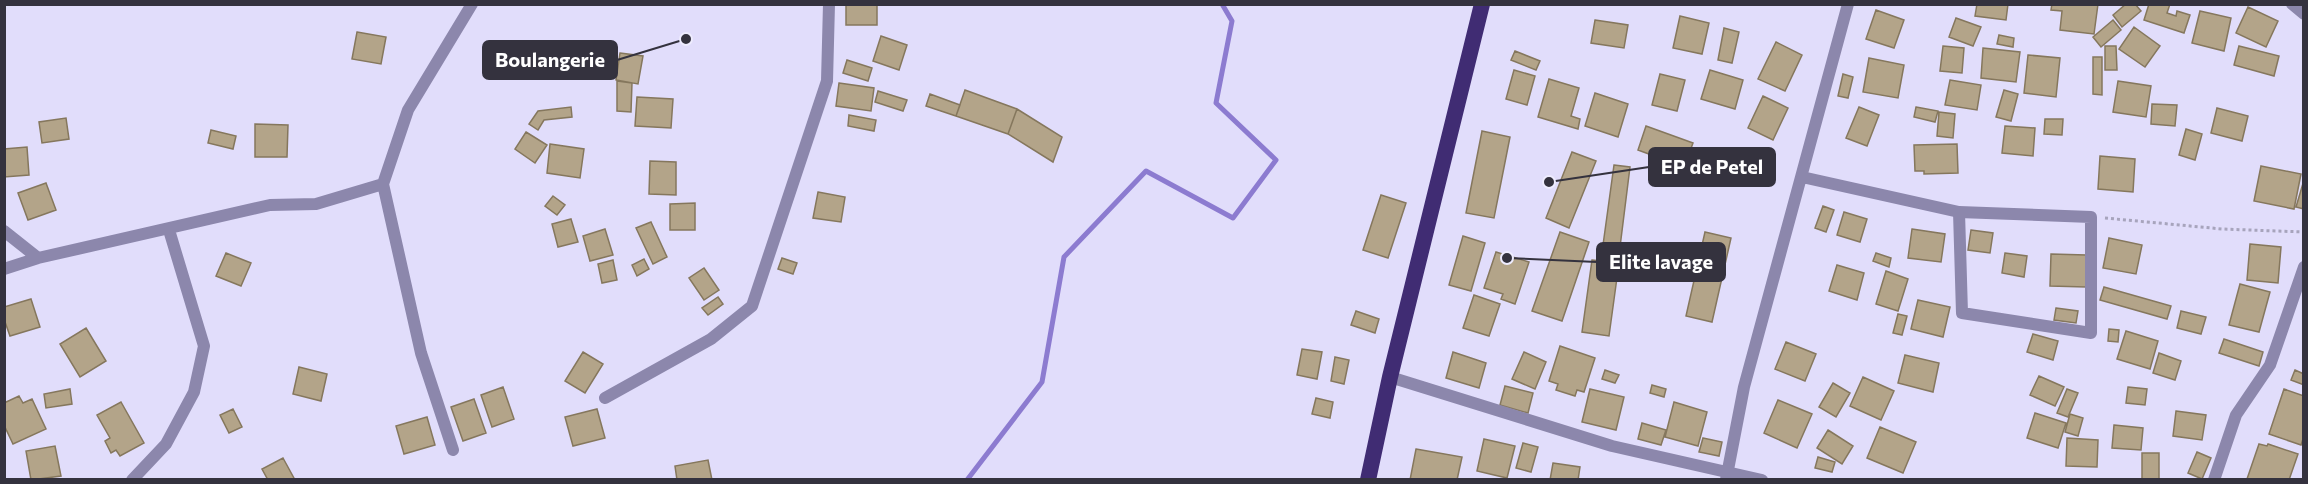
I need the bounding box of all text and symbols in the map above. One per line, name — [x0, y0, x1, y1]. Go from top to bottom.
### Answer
callout: Boulangerie — [483, 41, 617, 79]
text: Boulangerie — [495, 47, 605, 71]
callout: EP de Petel — [1649, 148, 1775, 186]
text: EP de Petel — [1661, 154, 1763, 178]
callout: Elite lavage — [1597, 243, 1725, 281]
text: Elite lavage — [1609, 249, 1713, 273]

